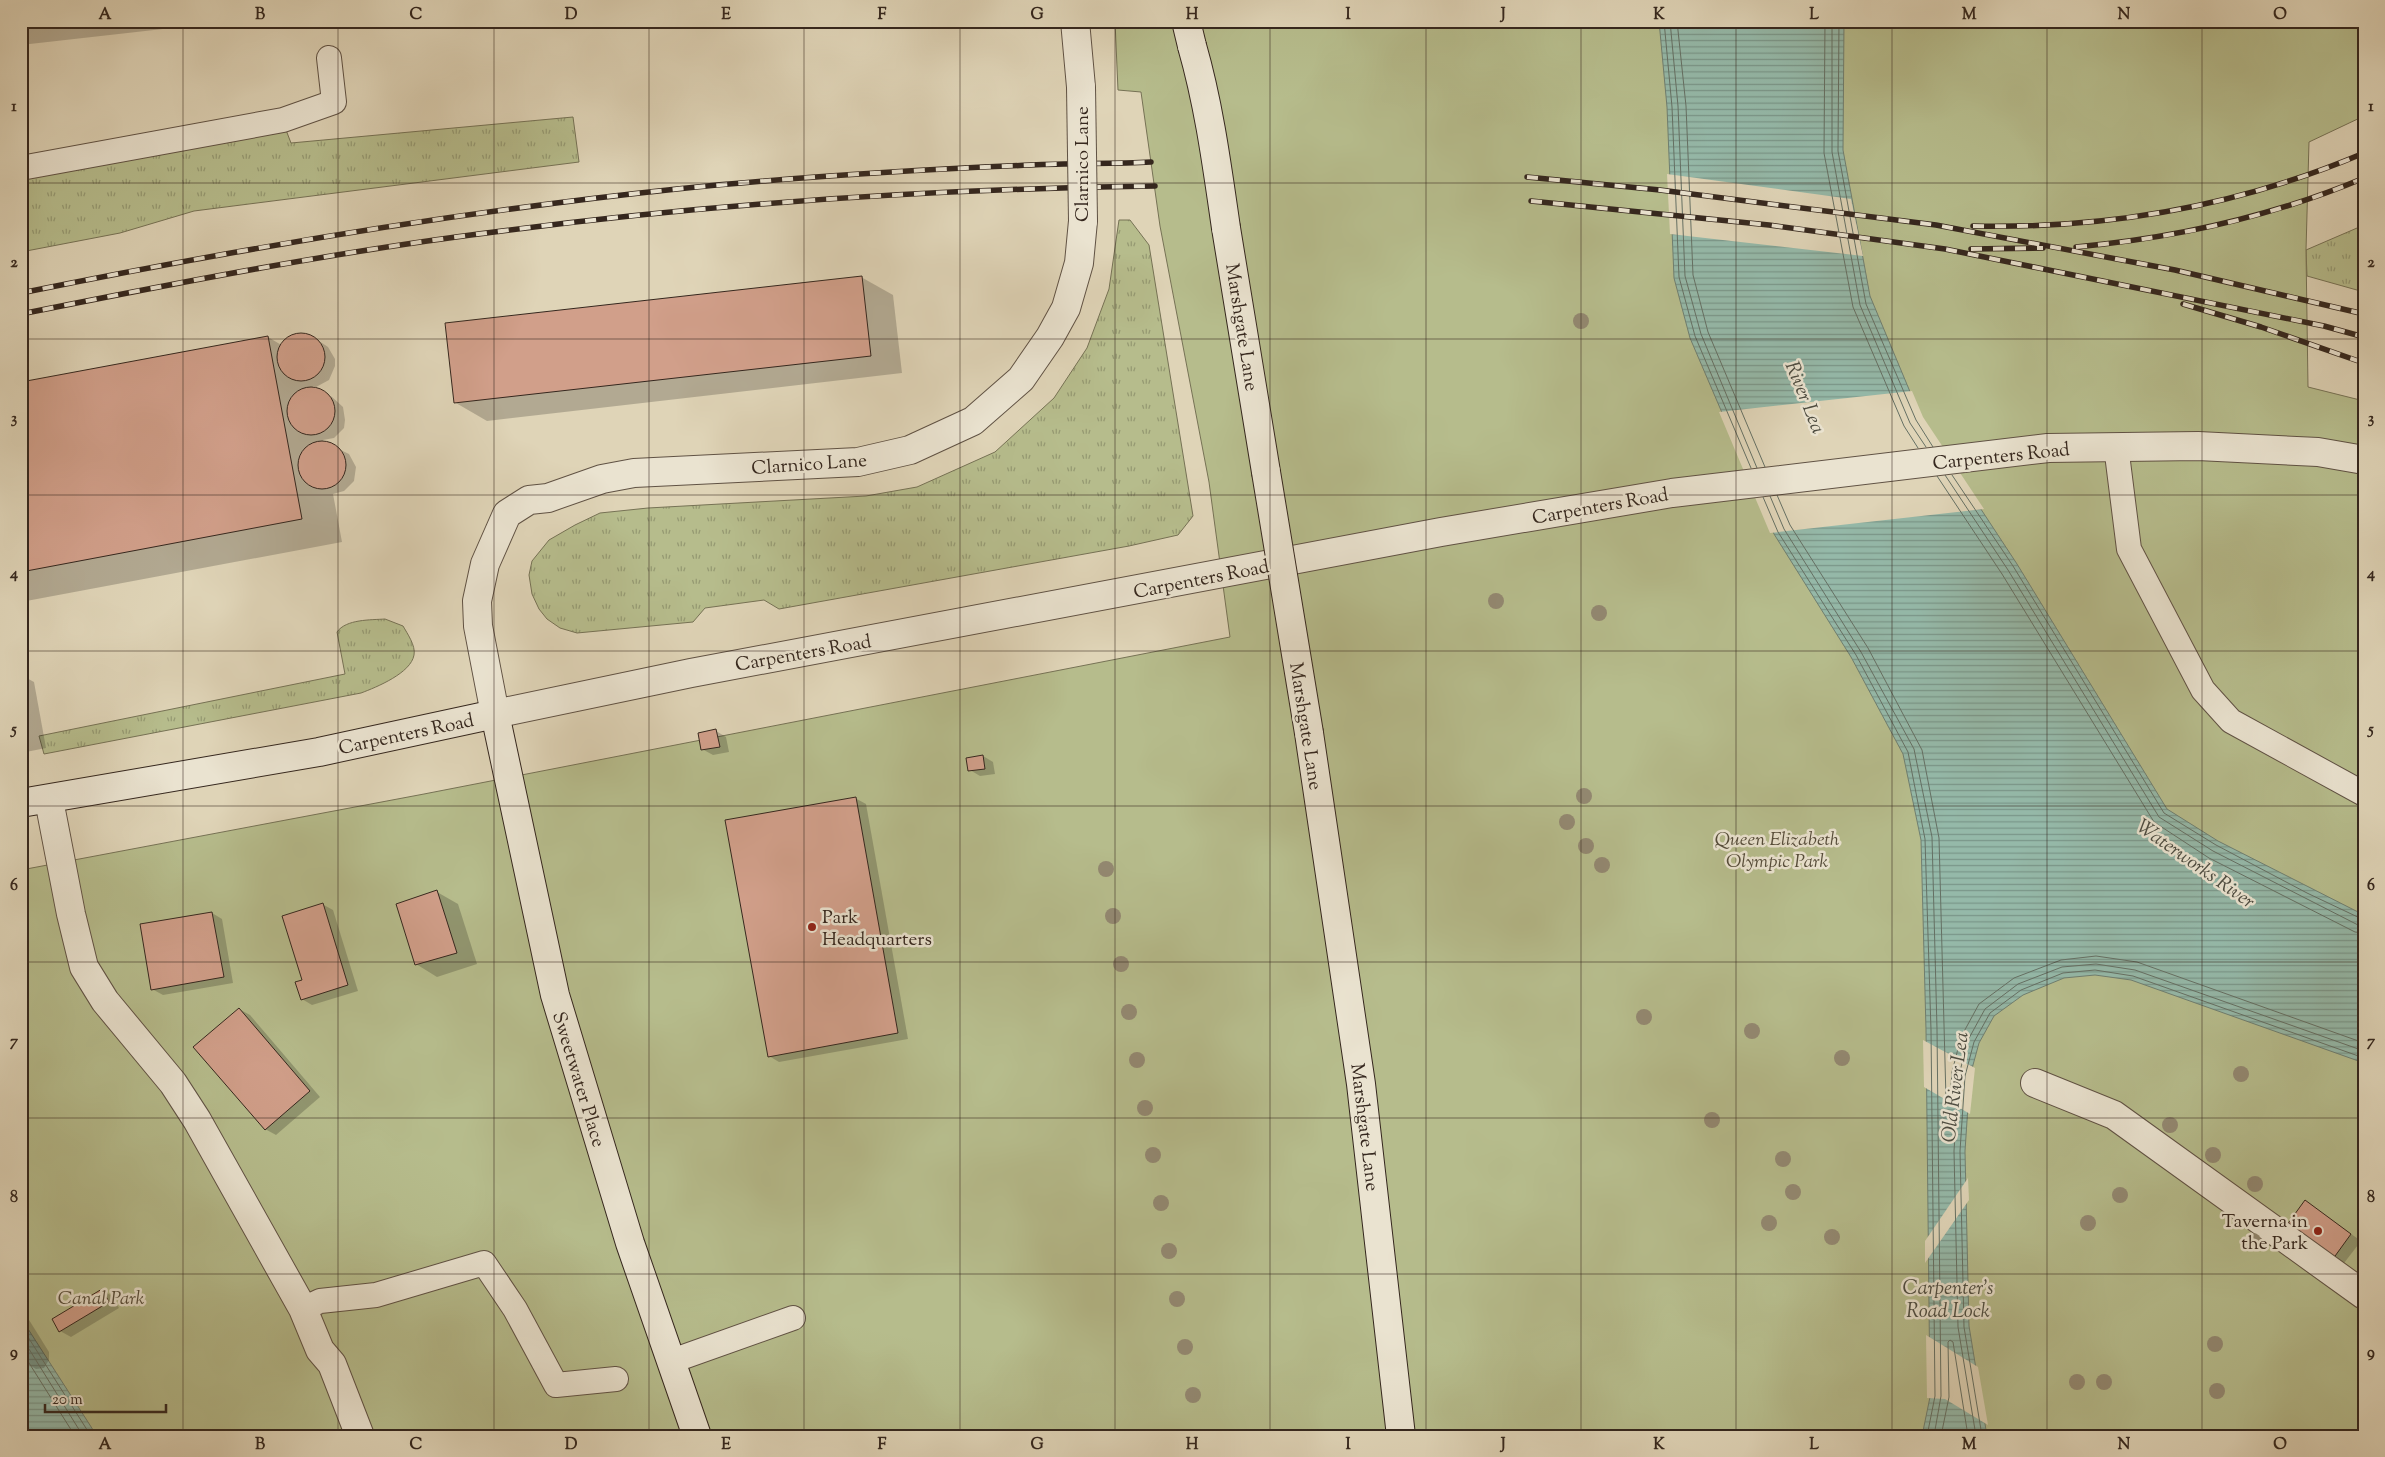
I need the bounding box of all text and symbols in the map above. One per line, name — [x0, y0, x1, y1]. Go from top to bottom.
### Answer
text: A — [99, 4, 112, 27]
text: B — [255, 4, 265, 27]
text: C — [410, 4, 423, 27]
text: D — [565, 4, 578, 27]
text: E — [721, 4, 731, 27]
text: F — [878, 4, 887, 27]
text: G — [1030, 4, 1044, 27]
text: H — [1186, 4, 1199, 27]
text: I — [1345, 4, 1351, 27]
text: J — [1499, 4, 1506, 27]
text: K — [1653, 4, 1665, 27]
text: L — [1809, 4, 1819, 27]
text: M — [1962, 4, 1977, 27]
text: N — [2118, 4, 2131, 27]
text: O — [2273, 4, 2287, 27]
text: 1 — [11, 96, 17, 119]
text: 1 — [2368, 96, 2374, 119]
street label: Clarnico Lane — [1070, 106, 1097, 222]
text: 2 — [10, 252, 18, 275]
text: 2 — [2367, 252, 2375, 275]
street label: Marshgate Lane — [1217, 262, 1264, 393]
water label: River Lea — [1776, 357, 1831, 439]
text: 3 — [11, 408, 18, 431]
text: 3 — [2368, 408, 2375, 431]
street label: Carpenters Road — [1931, 437, 2071, 478]
street label: Clarnico Lane — [750, 448, 868, 483]
street label: Carpenters Road — [1530, 482, 1671, 533]
street label: Carpenters Road — [1131, 554, 1272, 607]
text: 4 — [9, 563, 18, 586]
text: 4 — [2366, 563, 2375, 586]
street label: Carpenters Road — [733, 629, 874, 680]
street label: Marshgate Lane — [1281, 661, 1328, 792]
street label: Carpenters Road — [336, 708, 477, 763]
text: 5 — [9, 719, 17, 742]
text: 5 — [2366, 719, 2374, 742]
water label: Waterworks River — [2129, 813, 2260, 917]
park label: Queen Elizabeth Olympic Park — [1715, 827, 1840, 876]
text: 6 — [10, 875, 18, 898]
text: 6 — [2367, 875, 2375, 898]
place label: Park Headquarters — [822, 905, 932, 954]
marker: Park Headquarters — [806, 921, 818, 933]
street label: Sweetwater Place — [544, 1009, 611, 1151]
water label: Old River Lea — [1935, 1030, 1978, 1144]
text: 7 — [10, 1031, 19, 1054]
text: 7 — [2367, 1031, 2376, 1054]
street label: Marshgate Lane — [1342, 1062, 1385, 1193]
text: 8 — [10, 1187, 18, 1210]
text: 8 — [2367, 1187, 2375, 1210]
place label: Taverna in the Park — [2222, 1209, 2309, 1258]
marker: Taverna in the Park — [2312, 1225, 2324, 1237]
water label: Carpenter's Road Lock — [1903, 1275, 1994, 1327]
park label: Canal Park — [58, 1286, 145, 1313]
text: 9 — [10, 1342, 18, 1365]
text: 9 — [2367, 1342, 2375, 1365]
scale bar — [45, 1382, 166, 1414]
text: 20 m — [52, 1390, 83, 1411]
text: A — [99, 1434, 112, 1457]
text: B — [255, 1434, 265, 1457]
text: C — [410, 1434, 423, 1457]
text: D — [565, 1434, 578, 1457]
text: E — [721, 1434, 731, 1457]
text: F — [878, 1434, 887, 1457]
text: G — [1030, 1434, 1044, 1457]
text: H — [1186, 1434, 1199, 1457]
text: I — [1345, 1434, 1351, 1457]
text: J — [1499, 1434, 1506, 1457]
text: K — [1653, 1434, 1665, 1457]
text: L — [1809, 1434, 1819, 1457]
text: M — [1962, 1434, 1977, 1457]
text: N — [2118, 1434, 2131, 1457]
text: O — [2273, 1434, 2287, 1457]

